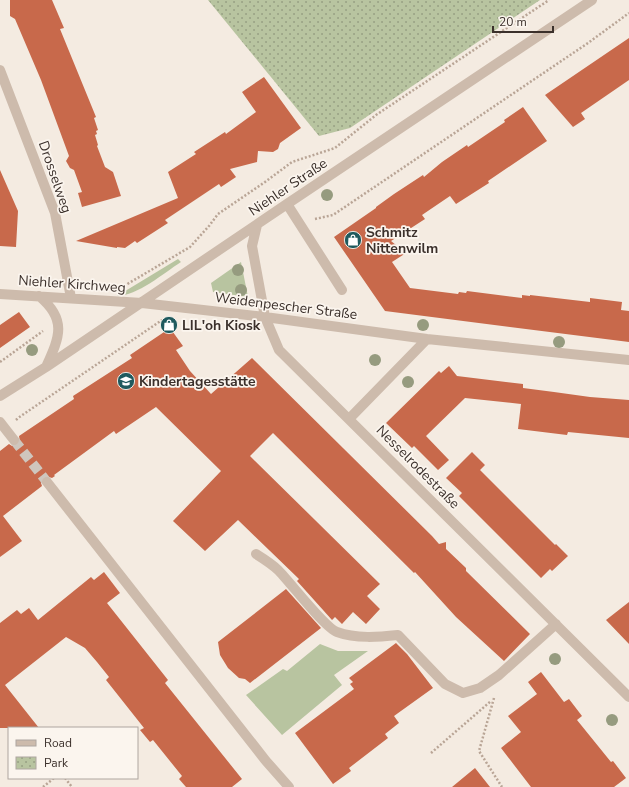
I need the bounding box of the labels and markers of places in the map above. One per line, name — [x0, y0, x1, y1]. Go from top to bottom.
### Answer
place label: Schmitz Nittenwilm — [366, 223, 438, 258]
shop icon: Schmitz Nittenwilm — [343, 230, 363, 250]
shop icon: LIL'oh Kiosk — [159, 315, 179, 335]
place label: LIL'oh Kiosk — [182, 316, 261, 335]
school or university icon: Kindertagesstätte — [116, 371, 136, 391]
place label: Kindertagesstätte — [139, 372, 256, 391]

